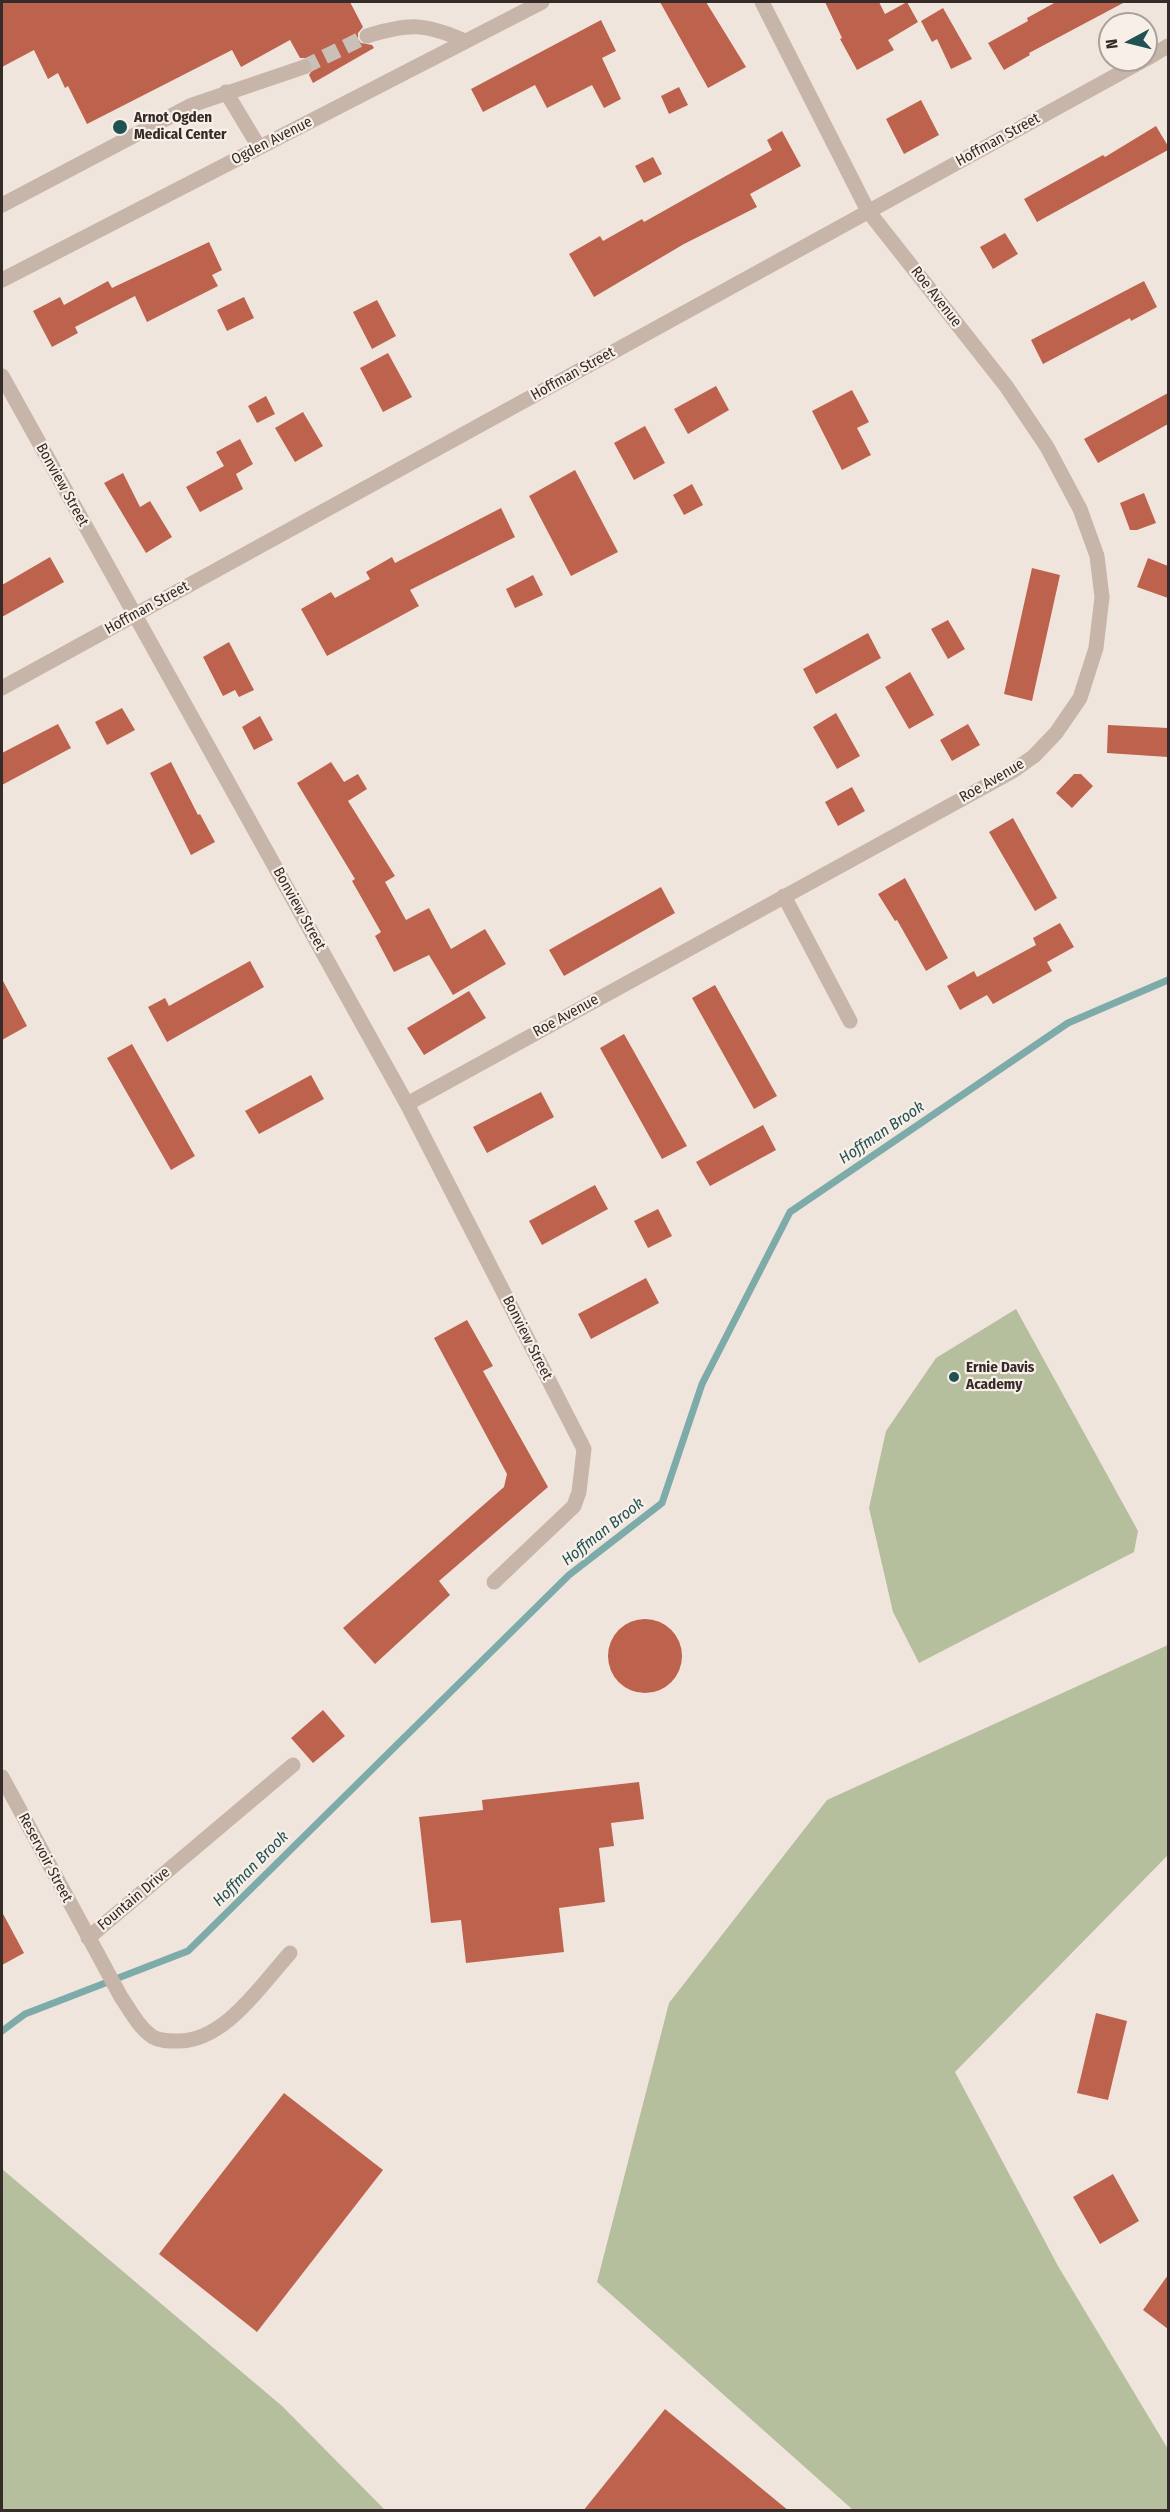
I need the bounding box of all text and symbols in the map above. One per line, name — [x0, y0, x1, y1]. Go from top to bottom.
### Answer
north arrow — [1098, 12, 1158, 72]
text: N — [1102, 38, 1122, 50]
place label: Arnot Ogden Medical Center — [134, 109, 227, 144]
street label: Hoffman Street — [953, 109, 1043, 171]
street label: Ogden Avenue — [229, 113, 315, 169]
marker: Arnot Ogden Medical Center — [111, 118, 129, 136]
street label: Roe Avenue — [907, 263, 965, 331]
street label: Hoffman Street — [528, 343, 618, 405]
street label: Bonview Street — [32, 440, 92, 530]
street label: Hoffman Street — [102, 577, 192, 639]
street label: Roe Avenue — [956, 755, 1028, 807]
street label: Bonview Street — [269, 864, 329, 954]
street label: Roe Avenue — [530, 991, 602, 1041]
water label: Hoffman Brook — [836, 1097, 928, 1169]
street label: Bonview Street — [498, 1293, 556, 1383]
place label: Ernie Davis Academy — [966, 1359, 1034, 1394]
marker: Ernie Davis Academy — [947, 1370, 961, 1384]
water label: Hoffman Brook — [558, 1494, 648, 1570]
street label: Reservoir Street — [14, 1810, 76, 1906]
water label: Hoffman Brook — [209, 1827, 293, 1911]
street label: Fountain Drive — [94, 1864, 174, 1934]

